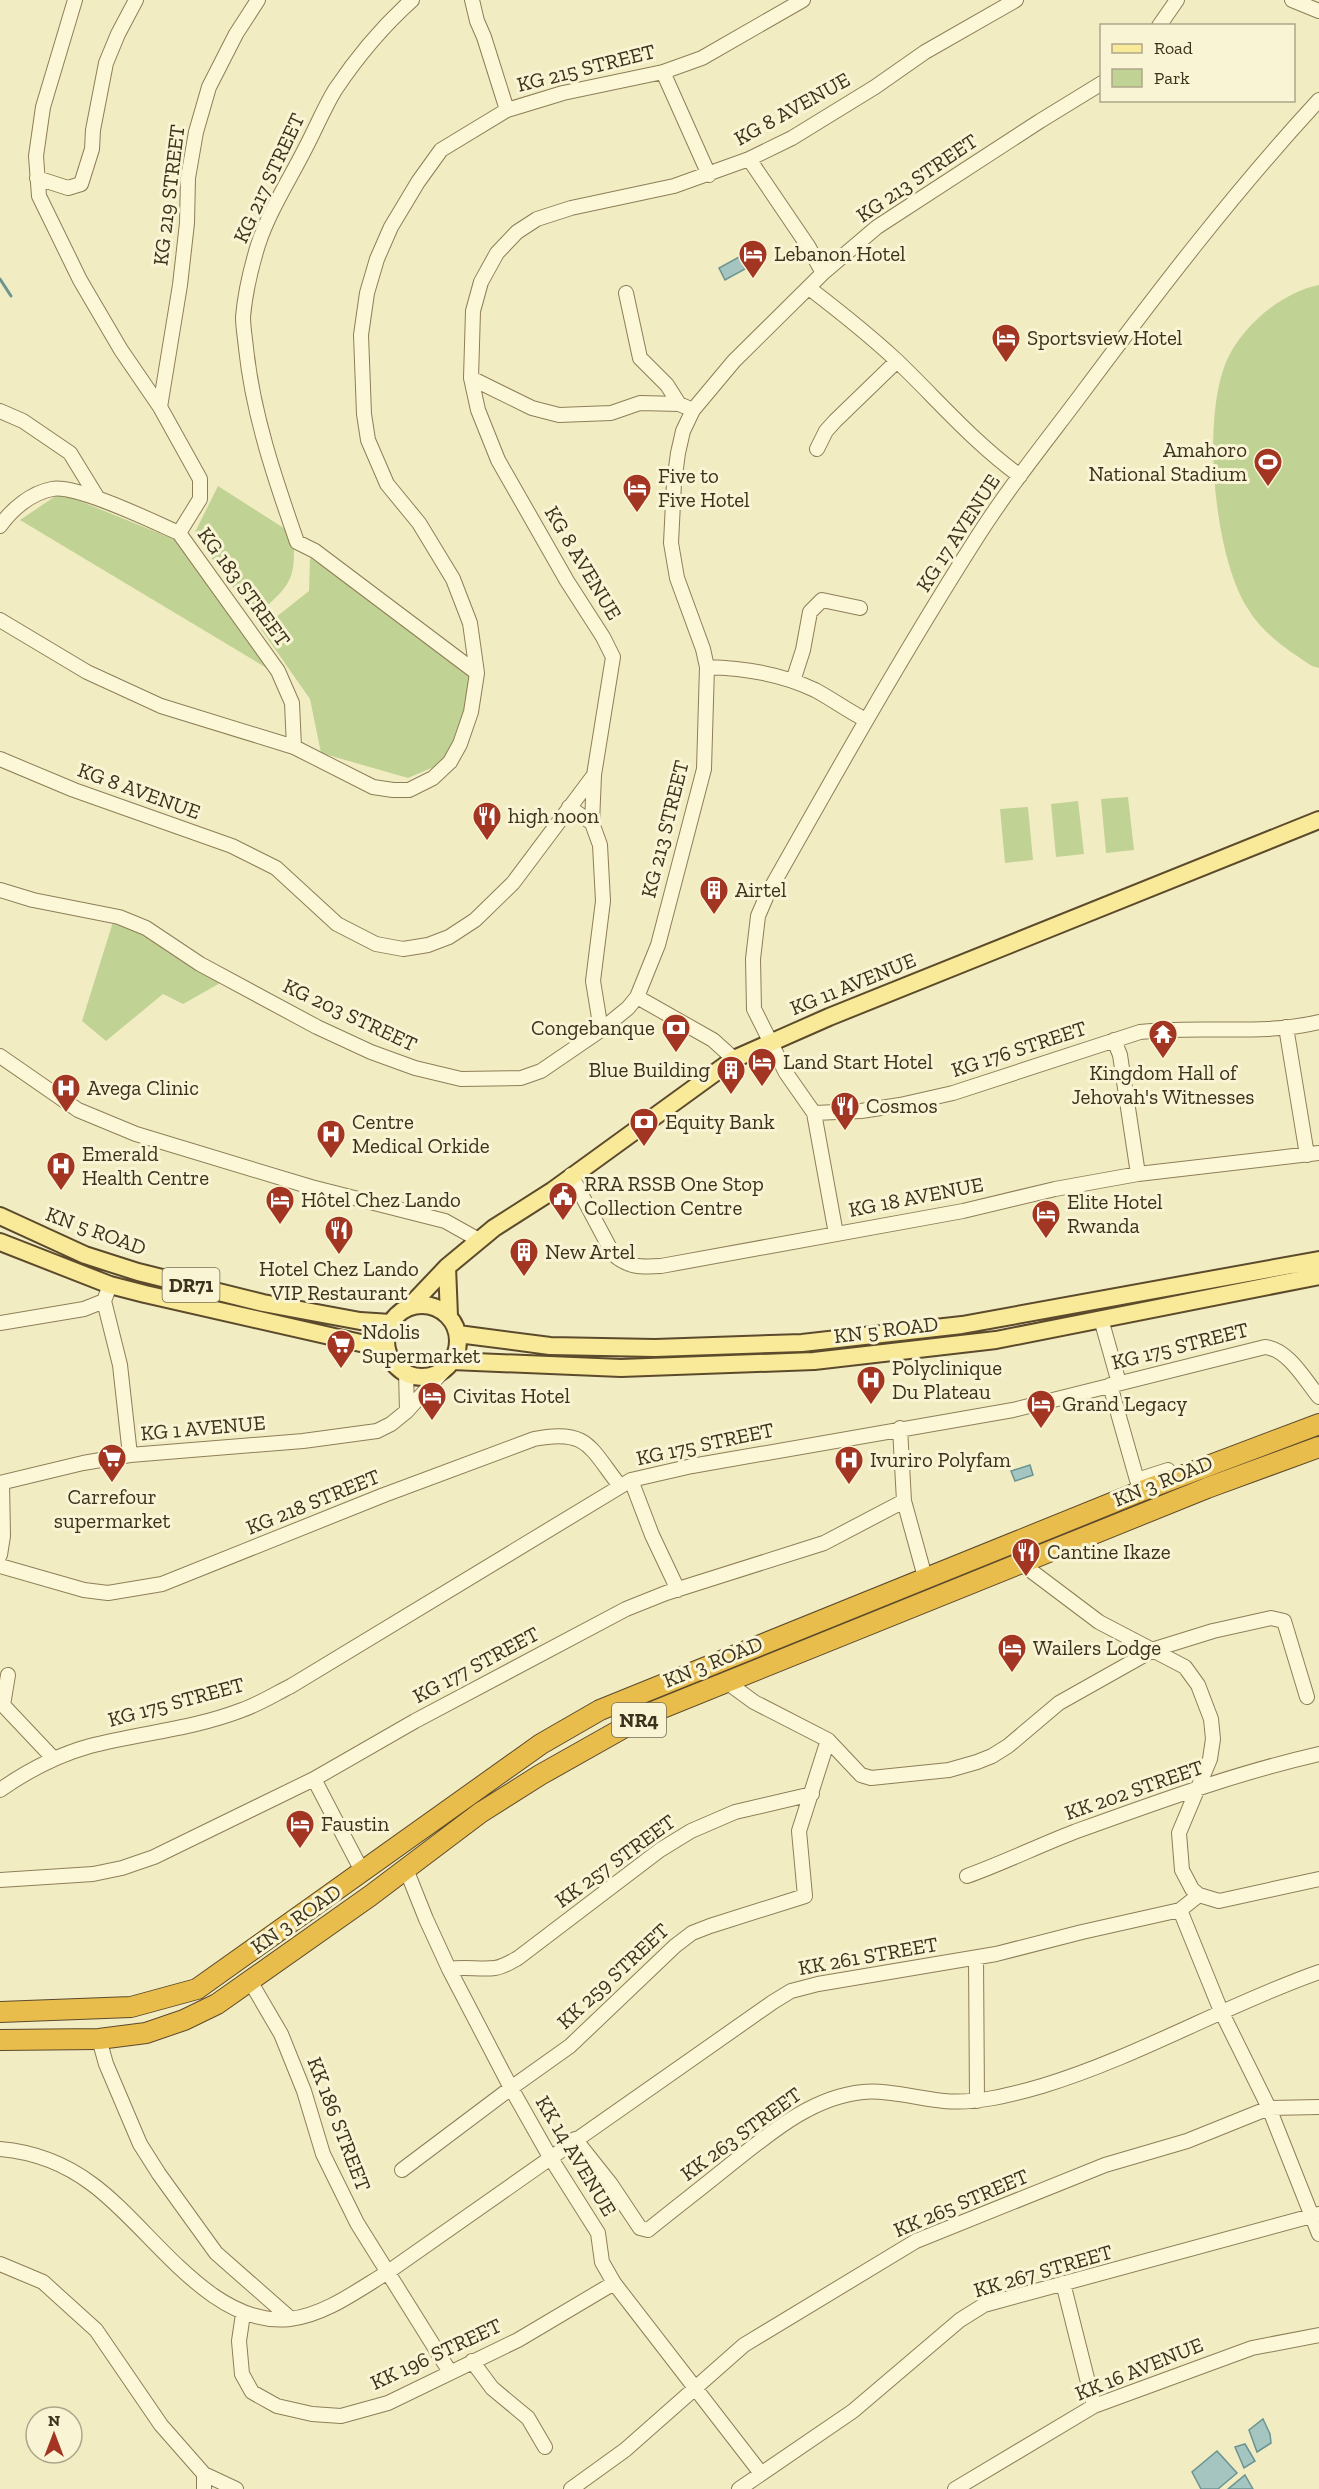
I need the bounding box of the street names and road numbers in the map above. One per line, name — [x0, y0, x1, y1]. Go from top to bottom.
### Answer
street label: KG 215 STREET — [514, 38, 658, 97]
street label: KG 8 AVENUE — [729, 66, 854, 151]
street label: KG 217 STREET — [228, 109, 309, 247]
street label: KG 219 STREET — [147, 123, 190, 267]
street label: KG 213 STREET — [851, 128, 982, 227]
street label: KG 17 AVENUE — [910, 469, 1005, 596]
street label: KG 8 AVENUE — [540, 501, 627, 624]
street label: KG 183 STREET — [193, 522, 296, 651]
street label: KG 8 AVENUE — [74, 757, 204, 824]
street label: KG 213 STREET — [635, 757, 694, 900]
street label: KG 11 AVENUE — [786, 947, 919, 1020]
street label: KG 203 STREET — [279, 973, 421, 1056]
street label: KG 176 STREET — [948, 1015, 1090, 1082]
street label: KG 18 AVENUE — [846, 1171, 985, 1222]
street label: KN 5 ROAD — [42, 1201, 150, 1260]
road number: DR71 — [162, 1268, 219, 1302]
street label: KN 5 ROAD — [832, 1311, 940, 1348]
street label: KG 175 STREET — [1109, 1316, 1251, 1375]
street label: KG 1 AVENUE — [139, 1410, 266, 1445]
street label: KG 175 STREET — [634, 1417, 776, 1470]
street label: KN 3 ROAD — [1110, 1449, 1216, 1512]
street label: KG 218 STREET — [242, 1463, 383, 1540]
street label: KG 177 STREET — [408, 1621, 543, 1708]
street label: KN 3 ROAD — [660, 1630, 766, 1693]
street label: KG 175 STREET — [105, 1671, 247, 1732]
road number: NR4 — [612, 1703, 666, 1737]
street label: KK 202 STREET — [1061, 1754, 1206, 1825]
street label: KK 257 STREET — [550, 1809, 680, 1913]
street label: KN 3 ROAD — [246, 1878, 346, 1959]
street label: KK 259 STREET — [552, 1917, 674, 2034]
street label: KK 261 STREET — [796, 1931, 940, 1980]
street label: KK 186 STREET — [302, 2053, 377, 2194]
street label: KK 263 STREET — [675, 2081, 806, 2186]
street label: KK 14 AVENUE — [531, 2091, 622, 2220]
street label: KK 265 STREET — [890, 2163, 1032, 2242]
street label: KK 267 STREET — [971, 2239, 1115, 2302]
street label: KK 196 STREET — [366, 2312, 505, 2395]
street label: KK 16 AVENUE — [1071, 2331, 1206, 2406]

